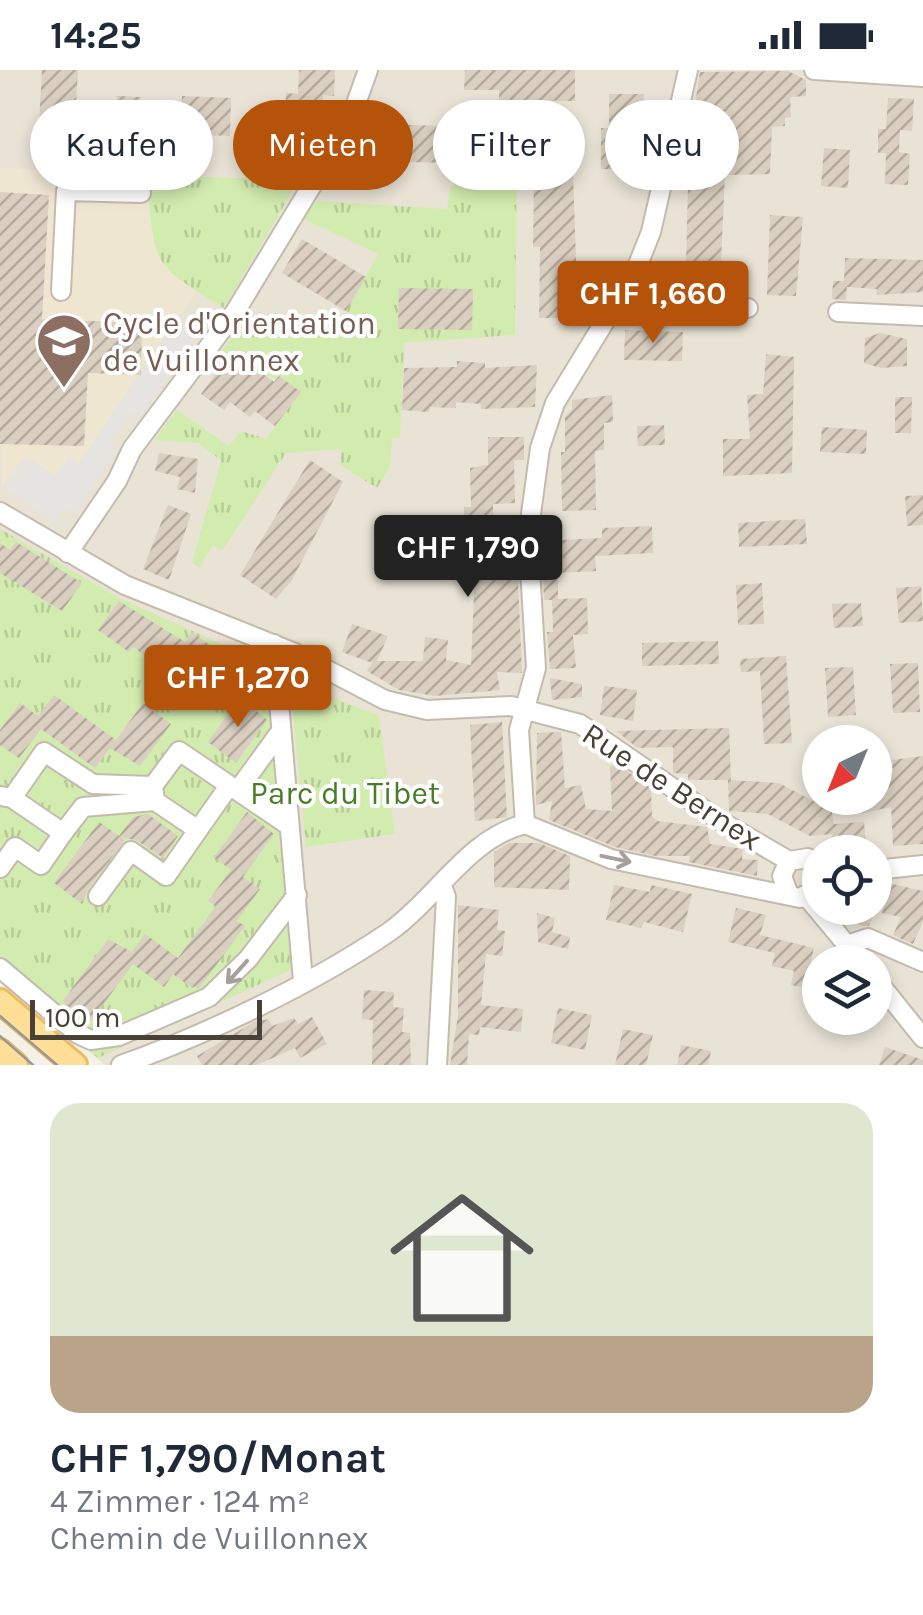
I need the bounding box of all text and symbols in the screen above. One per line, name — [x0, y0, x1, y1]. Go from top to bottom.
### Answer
text: 14:25 — [50, 13, 142, 58]
chip: Kaufen — [30, 100, 213, 190]
chip: Mieten — [233, 100, 413, 190]
chip: Filter — [433, 100, 585, 190]
chip: Neu — [605, 100, 739, 190]
pin: CHF 1,660 — [539, 261, 767, 346]
text: CHF 1,660 — [579, 275, 727, 312]
place label: Cycle d'Orientation de Vuillonnex — [103, 305, 376, 379]
school or university icon: Cycle d'Orientation de Vuillonnex — [34, 311, 94, 390]
pin: CHF 1,790 — [354, 515, 582, 600]
text: CHF 1,790 — [396, 529, 540, 566]
pin: CHF 1,270 — [124, 645, 352, 730]
text: CHF 1,270 — [166, 659, 310, 696]
street label: Rue de Bernex — [575, 715, 768, 858]
north arrow — [802, 725, 892, 815]
map controls — [802, 725, 892, 1035]
park label: Parc du Tibet — [250, 775, 440, 812]
button: locate — [802, 835, 892, 925]
one-way arrow — [599, 851, 631, 869]
button: layers — [802, 945, 892, 1035]
one-way arrow — [225, 959, 248, 984]
scale bar — [30, 995, 262, 1040]
text: 100 m — [45, 1001, 120, 1034]
icon: home — [372, 1168, 552, 1348]
text: CHF 1,790/Monat — [50, 1433, 386, 1483]
text: 4 Zimmer · 124 m² — [50, 1483, 310, 1520]
text: Chemin de Vuillonnex — [50, 1520, 368, 1557]

